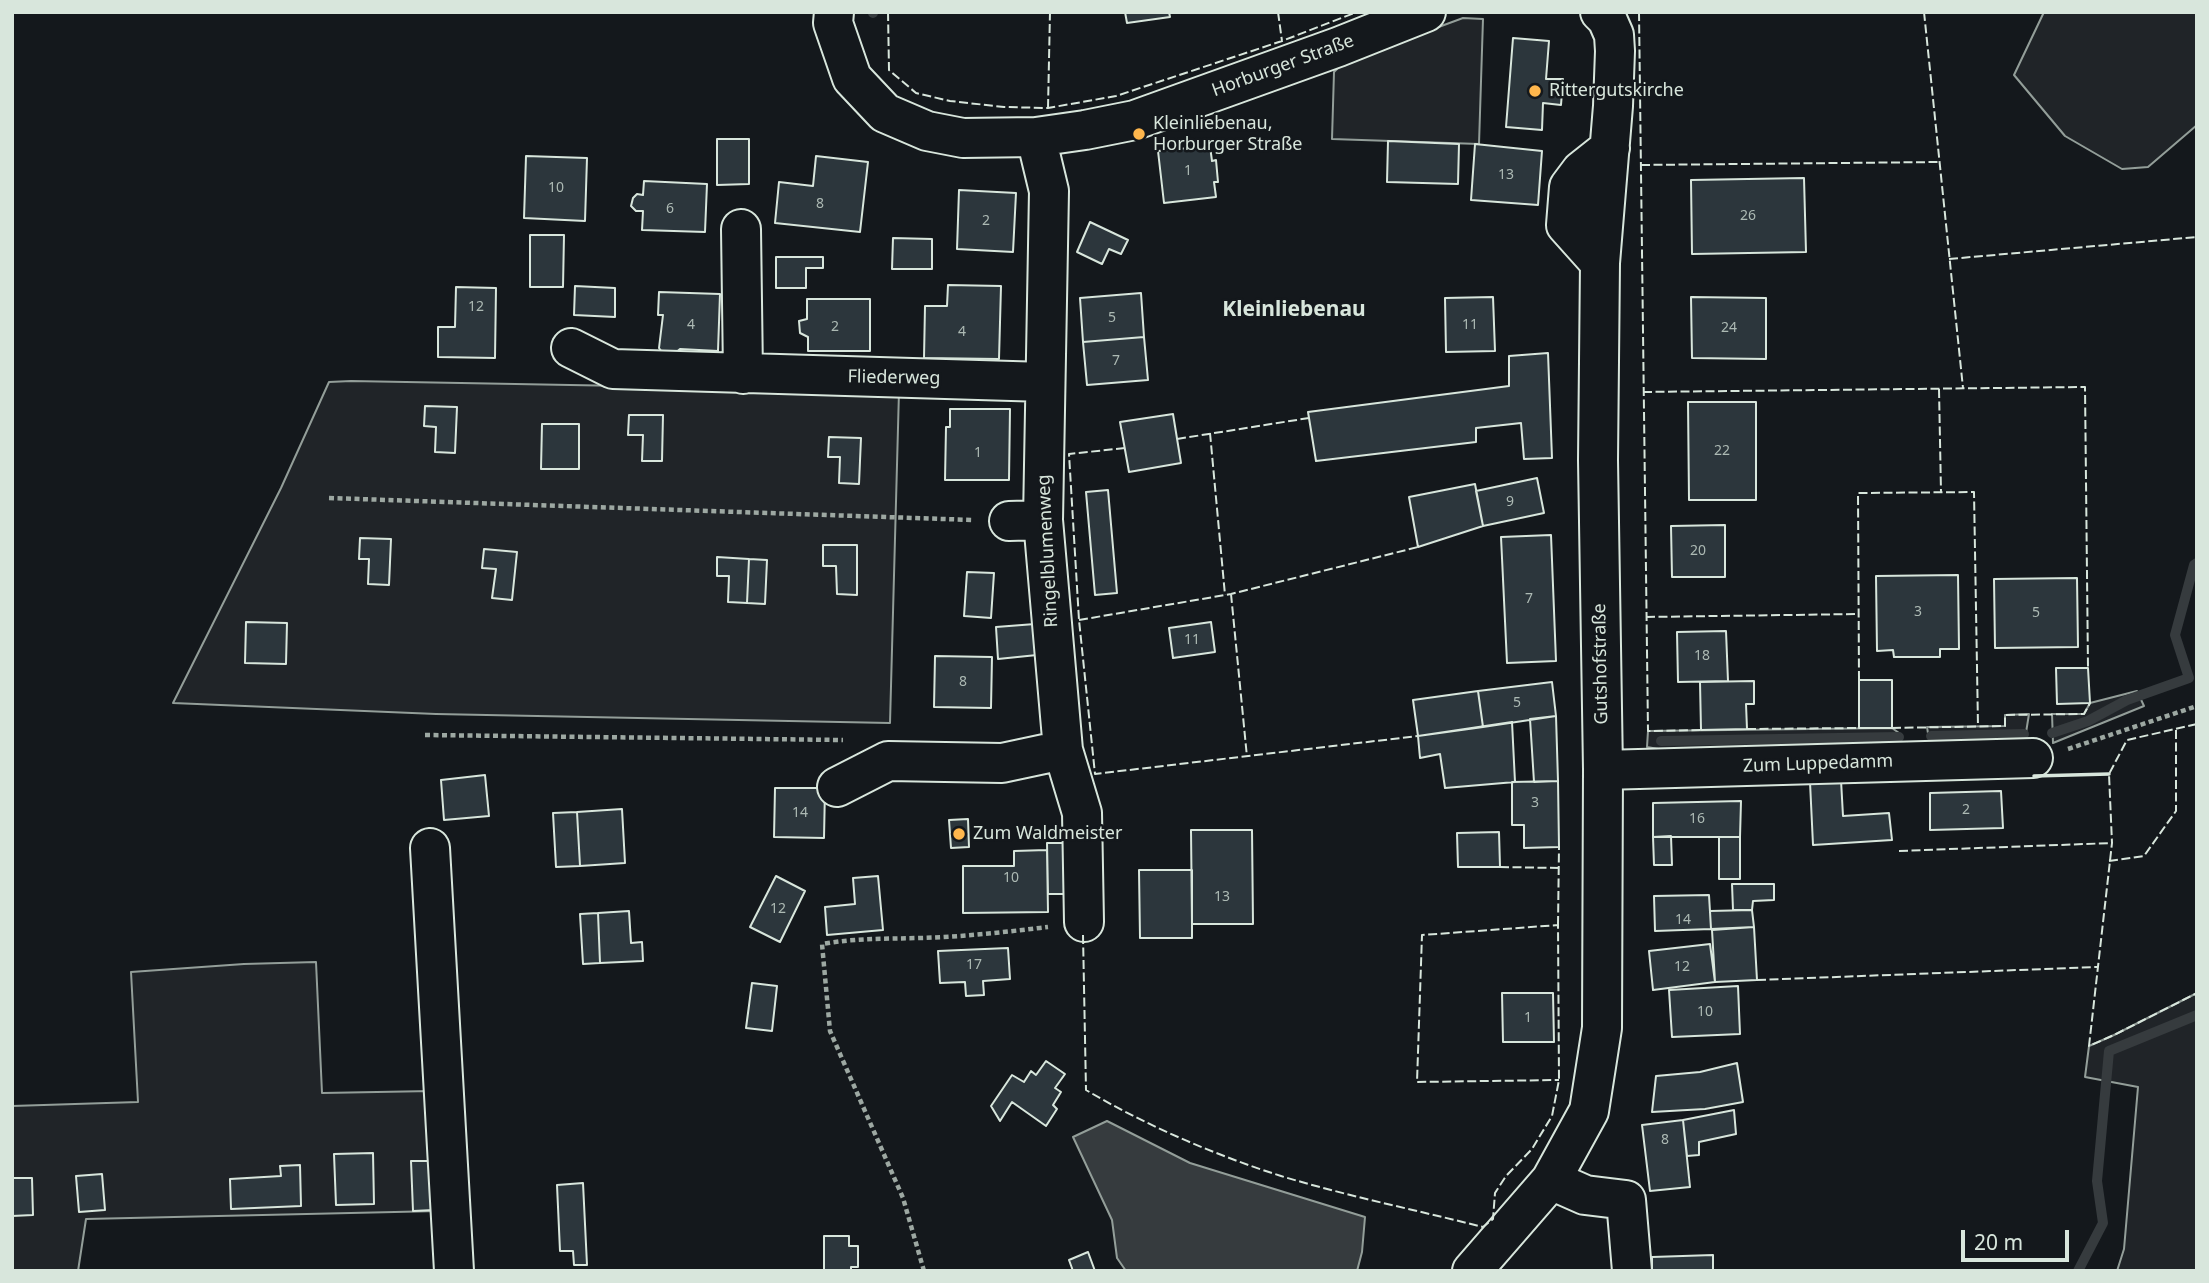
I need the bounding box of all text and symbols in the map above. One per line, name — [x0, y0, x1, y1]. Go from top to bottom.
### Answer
street label: Horburger Straße — [1209, 30, 1357, 102]
place label: Rittergutskirche — [1549, 80, 1684, 102]
marker: Rittergutskirche — [1527, 83, 1543, 99]
place label: Kleinliebenau, Horburger Straße — [1153, 113, 1303, 156]
marker: Kleinliebenau, Horburger Straße — [1131, 126, 1147, 142]
house number: 1 — [1184, 163, 1192, 179]
house number: 13 — [1498, 167, 1514, 183]
house number: 10 — [548, 180, 564, 196]
house number: 8 — [816, 196, 824, 212]
house number: 6 — [666, 201, 674, 217]
house number: 26 — [1740, 208, 1756, 224]
house number: 2 — [982, 213, 990, 229]
district label: Kleinliebenau — [1222, 297, 1366, 323]
house number: 12 — [468, 299, 484, 315]
house number: 5 — [1108, 310, 1116, 326]
house number: 4 — [687, 317, 695, 333]
house number: 11 — [1462, 317, 1478, 333]
house number: 2 — [831, 319, 839, 335]
house number: 24 — [1721, 320, 1737, 336]
house number: 4 — [958, 324, 966, 340]
house number: 7 — [1112, 353, 1120, 369]
street label: Fliederweg — [847, 366, 941, 390]
house number: 22 — [1714, 443, 1730, 459]
house number: 1 — [974, 445, 982, 461]
street label: Ringelblumenweg — [1033, 474, 1063, 628]
house number: 9 — [1506, 494, 1514, 510]
house number: 20 — [1690, 543, 1706, 559]
house number: 7 — [1525, 591, 1533, 607]
street label: Gutshofstraße — [1589, 603, 1613, 725]
house number: 3 — [1914, 604, 1922, 620]
house number: 5 — [2032, 605, 2040, 621]
house number: 11 — [1184, 632, 1200, 648]
house number: 18 — [1694, 648, 1710, 664]
house number: 8 — [959, 674, 967, 690]
house number: 5 — [1513, 695, 1521, 711]
street label: Zum Luppedamm — [1742, 751, 1894, 777]
house number: 3 — [1531, 795, 1539, 811]
house number: 2 — [1962, 802, 1970, 818]
house number: 14 — [792, 805, 808, 821]
house number: 16 — [1689, 811, 1705, 827]
place label: Zum Waldmeister — [973, 823, 1122, 845]
marker: Zum Waldmeister — [951, 826, 967, 842]
house number: 10 — [1003, 870, 1019, 886]
house number: 13 — [1214, 889, 1230, 905]
house number: 12 — [770, 901, 786, 917]
house number: 14 — [1675, 912, 1691, 928]
house number: 17 — [966, 957, 982, 973]
house number: 12 — [1674, 959, 1690, 975]
house number: 10 — [1697, 1004, 1713, 1020]
house number: 1 — [1524, 1010, 1532, 1026]
house number: 8 — [1661, 1132, 1669, 1148]
scale bar — [1964, 1216, 2072, 1260]
text: 20 m — [1974, 1228, 2023, 1256]

